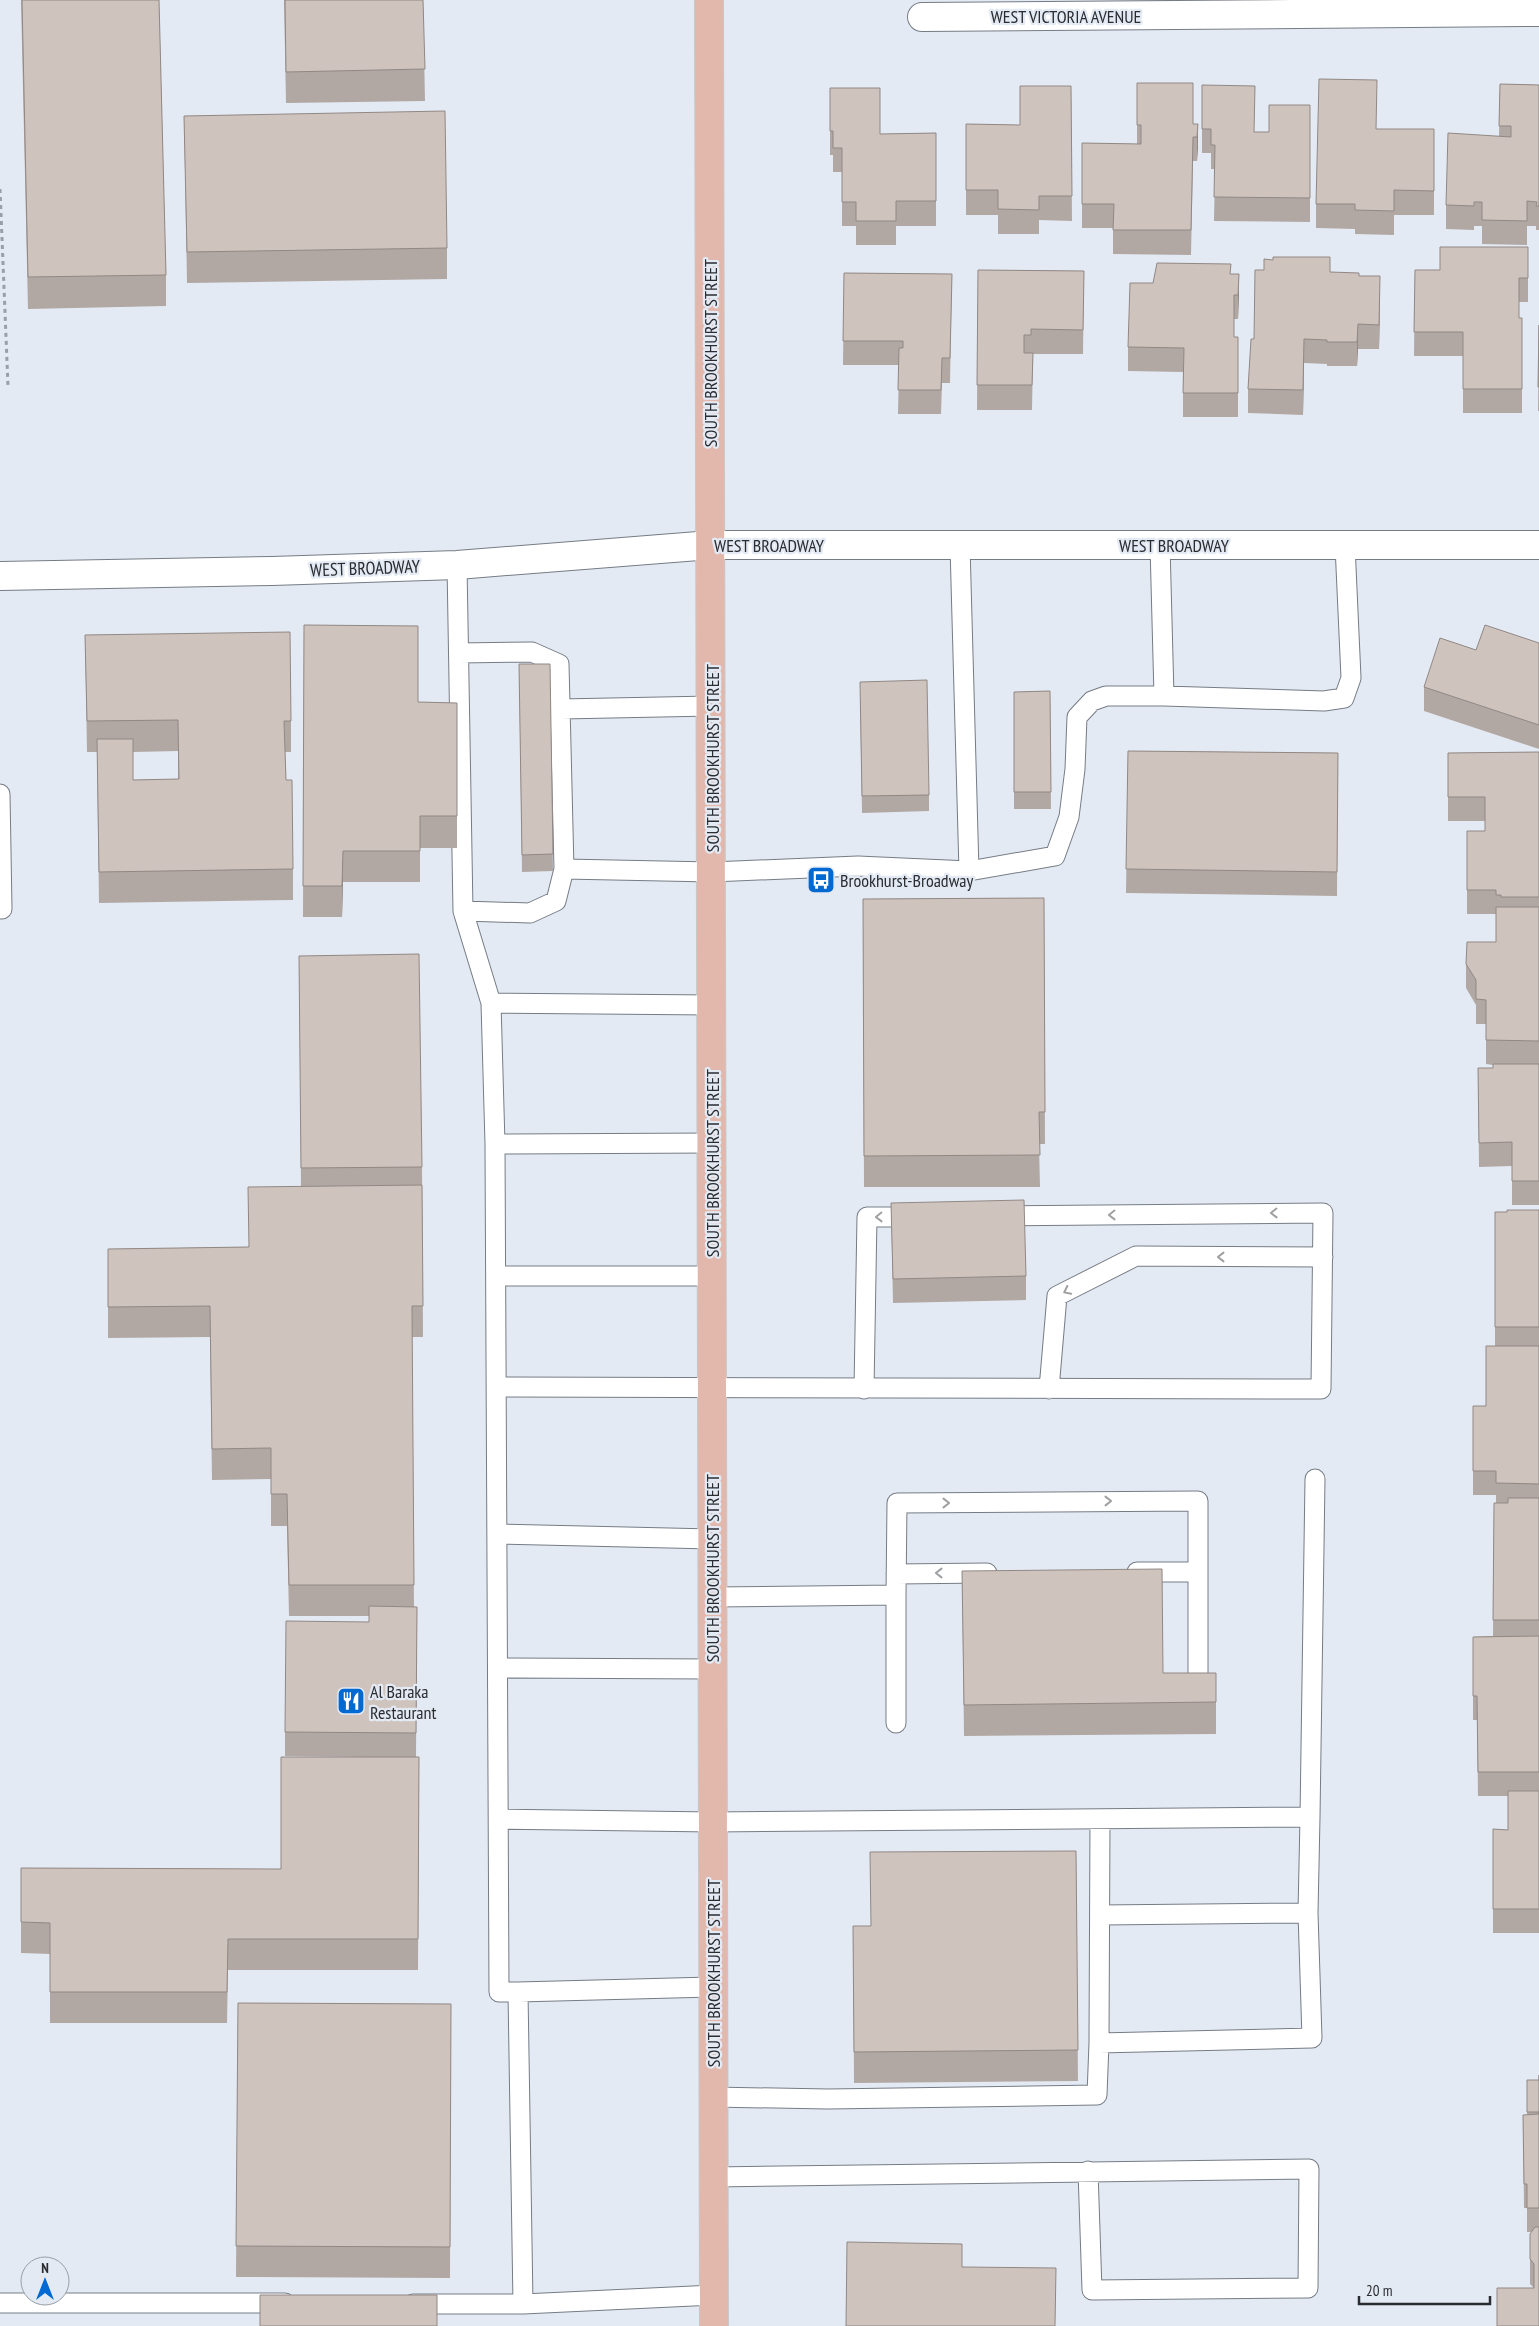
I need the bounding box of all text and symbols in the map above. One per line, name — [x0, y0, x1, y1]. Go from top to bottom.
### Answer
street label: WEST VICTORIA AVENUE — [991, 5, 1141, 28]
street label: SOUTH BROOKHURST STREET — [699, 259, 722, 447]
street label: WEST BROADWAY — [714, 534, 825, 557]
street label: WEST BROADWAY — [1119, 534, 1230, 557]
street label: WEST BROADWAY — [310, 555, 421, 581]
street label: SOUTH BROOKHURST STREET — [701, 664, 724, 852]
bus stop icon: Brookhurst-Broadway — [806, 865, 836, 895]
place label: Brookhurst-Broadway — [840, 869, 973, 892]
street label: SOUTH BROOKHURST STREET — [701, 1069, 724, 1257]
one-way arrow — [1270, 1208, 1278, 1218]
one-way arrow — [1108, 1210, 1116, 1220]
one-way arrow — [875, 1212, 883, 1222]
one-way arrow — [1217, 1252, 1225, 1262]
one-way arrow — [1063, 1285, 1072, 1295]
street label: SOUTH BROOKHURST STREET — [701, 1474, 724, 1662]
one-way arrow — [1104, 1496, 1112, 1507]
one-way arrow — [942, 1498, 950, 1508]
one-way arrow — [935, 1568, 943, 1578]
place label: Al Baraka Restaurant — [370, 1680, 436, 1724]
restaurant icon: Al Baraka Restaurant — [336, 1686, 366, 1716]
street label: SOUTH BROOKHURST STREET — [702, 1879, 725, 2067]
north arrow — [20, 2256, 70, 2306]
text: N — [41, 2259, 49, 2277]
scale bar — [1359, 2274, 1490, 2306]
text: 20 m — [1366, 2281, 1392, 2300]

